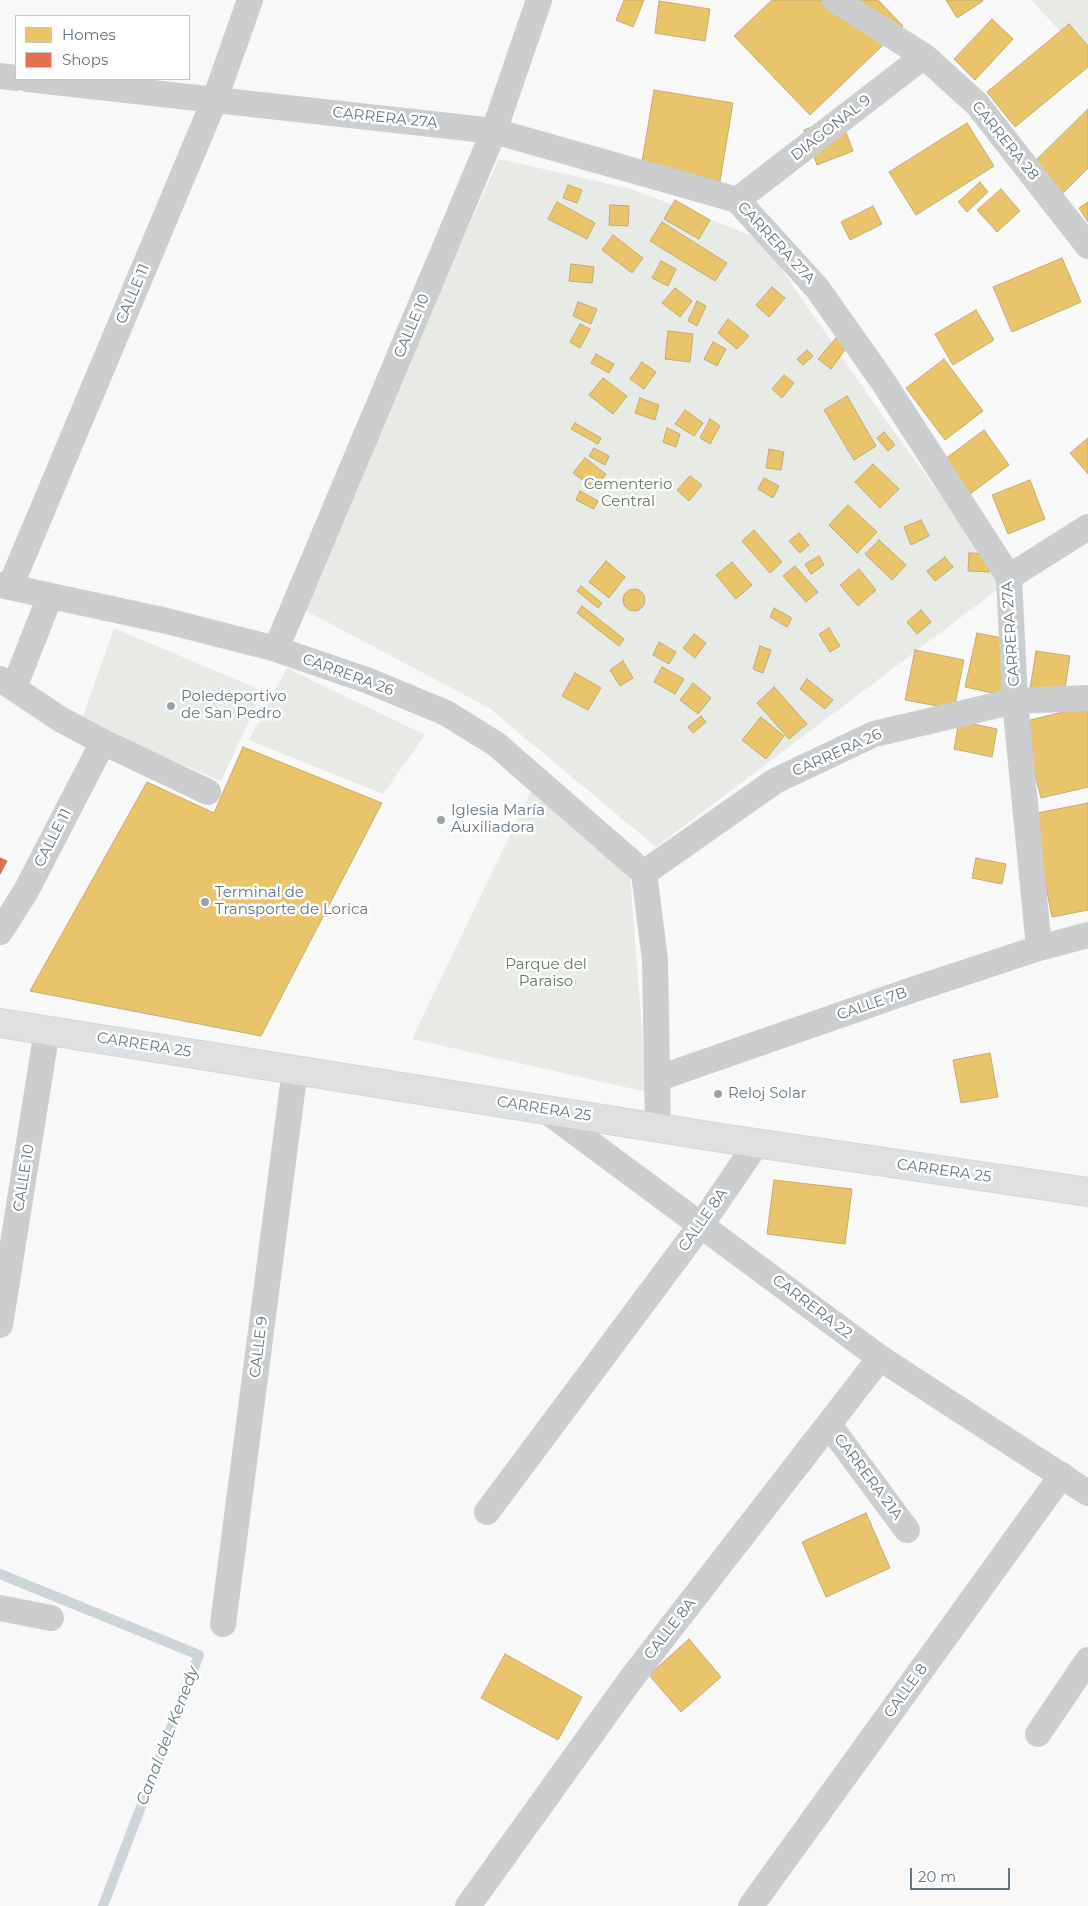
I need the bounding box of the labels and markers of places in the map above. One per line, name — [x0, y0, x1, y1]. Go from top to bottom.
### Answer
place label: Poledeportivo de San Pedro — [181, 688, 287, 723]
marker: Poledeportivo de San Pedro — [165, 700, 177, 712]
place label: Iglesia María Auxiliadora — [451, 802, 545, 837]
marker: Iglesia María Auxiliadora — [435, 814, 447, 826]
place label: Terminal de Transporte de Lorica — [215, 884, 368, 919]
marker: Terminal de Transporte de Lorica — [199, 896, 211, 908]
place label: Reloj Solar — [728, 1085, 807, 1103]
marker: Reloj Solar — [712, 1088, 724, 1100]

